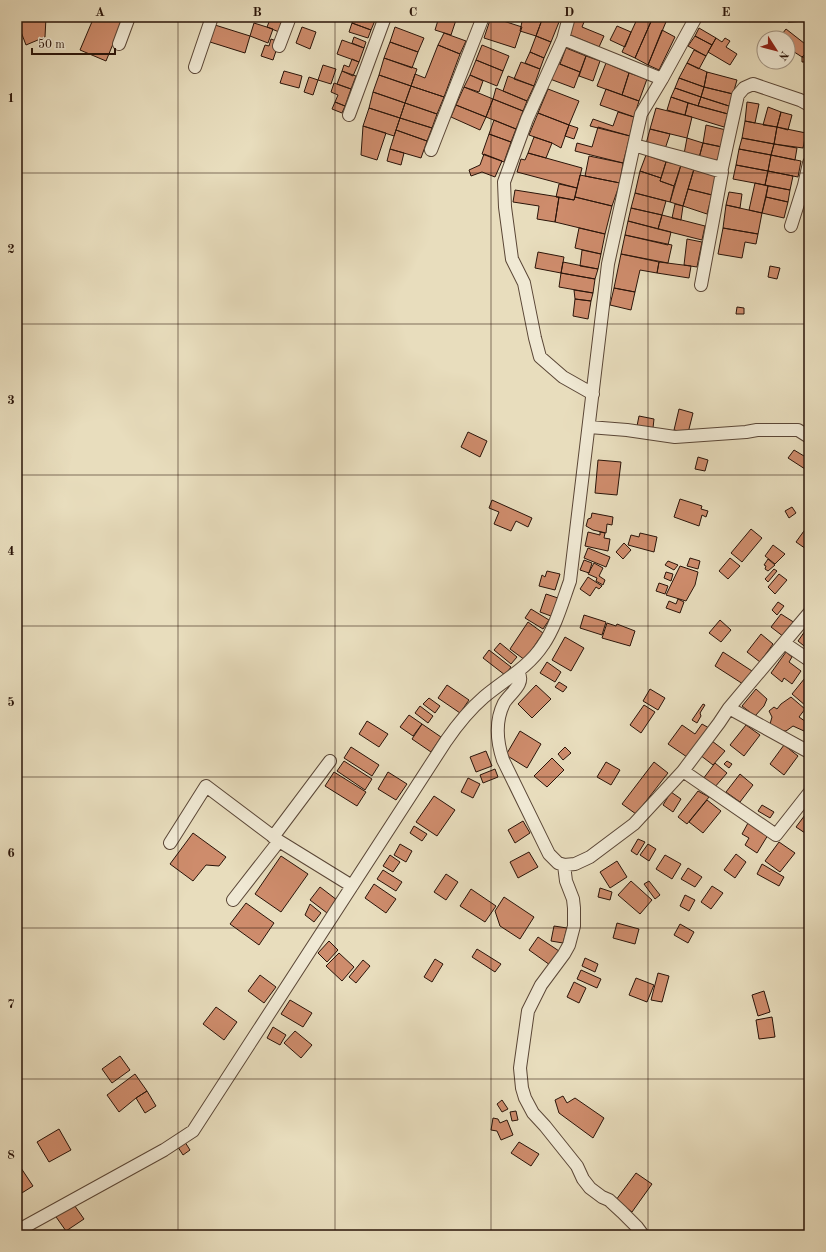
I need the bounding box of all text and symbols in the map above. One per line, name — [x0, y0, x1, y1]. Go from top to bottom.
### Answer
text: A — [95, 6, 105, 19]
text: B — [252, 6, 262, 19]
text: C — [409, 6, 417, 19]
text: D — [564, 6, 574, 19]
text: E — [722, 6, 731, 19]
scale bar — [32, 30, 115, 56]
north arrow — [756, 30, 796, 70]
text: 50 m — [38, 38, 65, 51]
text: N — [776, 48, 790, 62]
text: 1 — [7, 92, 15, 105]
text: 2 — [7, 243, 15, 256]
text: 3 — [7, 394, 15, 407]
text: 4 — [7, 545, 15, 558]
text: 5 — [7, 696, 15, 709]
text: 6 — [7, 847, 15, 860]
text: 7 — [7, 998, 15, 1011]
text: 8 — [7, 1149, 15, 1162]

